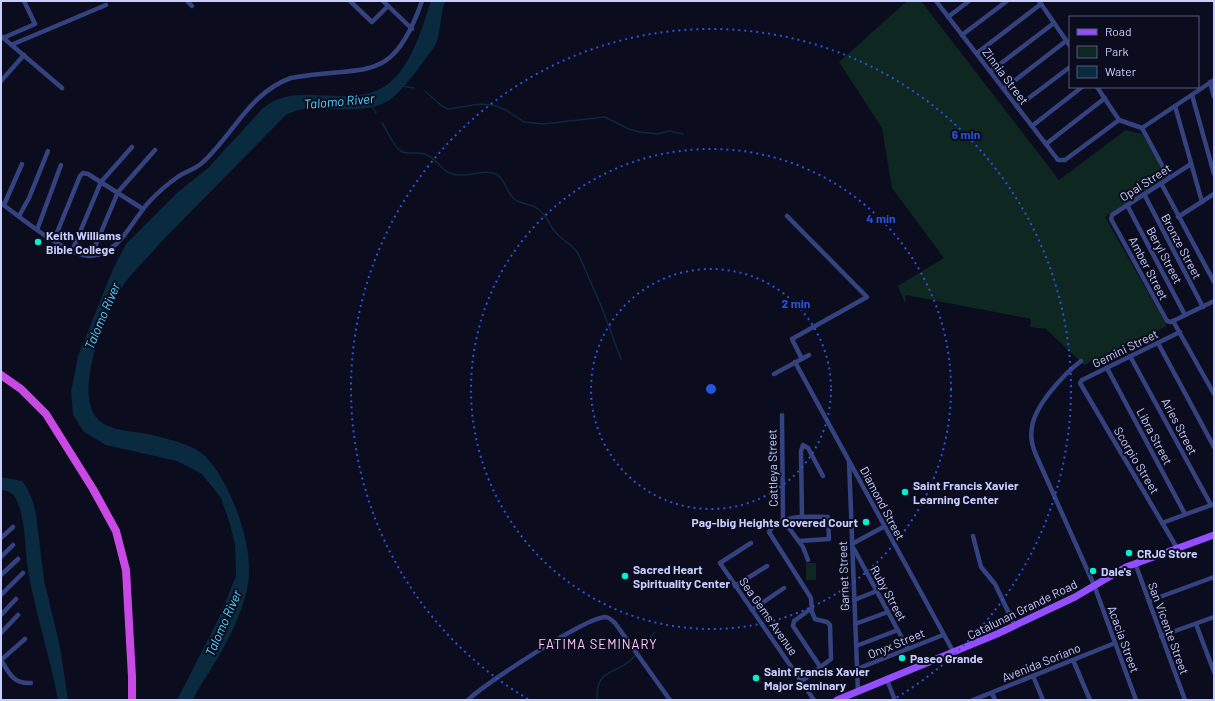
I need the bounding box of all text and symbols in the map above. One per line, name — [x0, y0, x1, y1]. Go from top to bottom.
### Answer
legend — [1069, 16, 1199, 88]
text: Road — [1105, 24, 1132, 38]
text: Park — [1105, 44, 1129, 58]
street label: Zinnia Street — [980, 45, 1032, 107]
text: Water — [1105, 64, 1137, 78]
water label: Talomo River — [303, 90, 375, 112]
text: 6 min — [952, 127, 980, 141]
street label: Opal Street — [1117, 160, 1173, 204]
text: 4 min — [866, 211, 896, 225]
street label: Bronze Street — [1159, 211, 1205, 281]
street label: Beryl Street — [1144, 224, 1186, 286]
place label: Keith Williams Bible College — [46, 228, 121, 256]
street label: Amber Street — [1126, 234, 1172, 302]
marker: Keith Williams Bible College — [33, 237, 43, 247]
water label: Talomo River — [81, 280, 123, 352]
text: 2 min — [782, 296, 810, 310]
street label: Gemini Street — [1090, 326, 1160, 370]
centre of rings — [704, 382, 718, 396]
street label: Aries Street — [1159, 395, 1201, 457]
street label: Libra Street — [1134, 405, 1176, 467]
street label: Scorpio Street — [1112, 424, 1162, 496]
street label: Cattleya Street — [764, 429, 780, 507]
street label: Diamond Street — [858, 464, 908, 542]
place label: Saint Francis Xavier Learning Center — [913, 478, 1019, 506]
marker: Saint Francis Xavier Learning Center — [900, 487, 910, 497]
place label: Pag-Ibig Heights Covered Court — [692, 515, 858, 529]
marker: Pag-Ibig Heights Covered Court — [861, 517, 871, 527]
street label: Garnet Street — [835, 541, 851, 611]
place label: CRJG Store — [1137, 546, 1198, 560]
marker: CRJG Store — [1124, 548, 1134, 558]
place label: Sacred Heart Spirituality Center — [633, 562, 731, 590]
street label: Ruby Street — [868, 563, 910, 623]
place label: Dale's — [1101, 564, 1131, 578]
marker: Dale's — [1088, 566, 1098, 576]
marker: Sacred Heart Spirituality Center — [620, 571, 630, 581]
street label: Sea Gems Avenue — [737, 574, 801, 658]
street label: Catalunan Grande Road — [965, 576, 1079, 642]
street label: San Vicente Street — [1146, 580, 1192, 676]
water label: Talomo River — [201, 587, 245, 659]
street label: Acacia Street — [1105, 604, 1143, 674]
street label: Onyx Street — [865, 625, 927, 661]
district label: FATIMA SEMINARY — [538, 636, 658, 652]
street label: Avenida Soriano — [1000, 640, 1082, 684]
place label: Paseo Grande — [910, 651, 984, 665]
marker: Paseo Grande — [897, 653, 907, 663]
place label: Saint Francis Xavier Major Seminary — [764, 664, 870, 692]
marker: Saint Francis Xavier Major Seminary — [751, 673, 761, 683]

